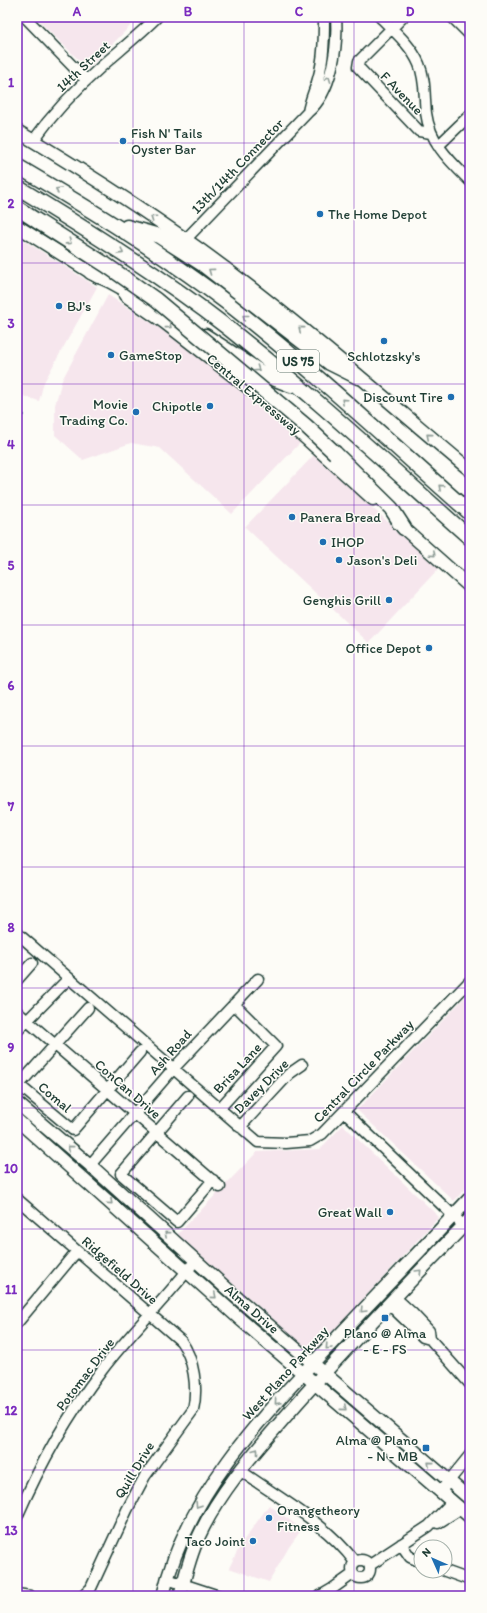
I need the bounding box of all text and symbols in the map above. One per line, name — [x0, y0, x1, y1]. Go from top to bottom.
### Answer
text: A — [72, 4, 82, 19]
text: B — [184, 4, 193, 19]
text: C — [295, 4, 304, 19]
text: D — [406, 4, 415, 19]
street label: 14th Street — [53, 37, 114, 96]
street label: F Avenue — [377, 68, 427, 119]
text: 1 — [8, 75, 14, 90]
one-way arrow — [323, 76, 331, 83]
street label: 13th/14th Connector — [188, 115, 288, 218]
place label: Fish N' Tails Oyster Bar — [131, 125, 202, 158]
marker: Fish N' Tails Oyster Bar — [118, 136, 128, 146]
one-way arrow — [55, 187, 62, 194]
text: 2 — [8, 196, 15, 211]
place label: The Home Depot — [328, 206, 427, 223]
marker: The Home Depot — [315, 209, 325, 219]
one-way arrow — [150, 215, 157, 223]
one-way arrow — [65, 238, 72, 245]
one-way arrow — [117, 247, 124, 254]
one-way arrow — [208, 268, 215, 275]
place label: BJ's — [67, 298, 91, 315]
marker: BJ's — [54, 301, 64, 311]
one-way arrow — [242, 315, 249, 322]
text: 3 — [7, 316, 15, 331]
one-way arrow — [165, 321, 172, 328]
one-way arrow — [299, 326, 306, 333]
marker: Schlotzsky's — [379, 336, 389, 346]
place label: GameStop — [119, 347, 182, 364]
place label: Schlotzsky's — [347, 348, 421, 365]
marker: GameStop — [106, 350, 116, 360]
street label: Central Expressway — [203, 350, 305, 439]
road number: US 75 — [277, 350, 319, 372]
one-way arrow — [253, 364, 260, 371]
place label: Discount Tire — [363, 389, 443, 406]
marker: Discount Tire — [446, 392, 456, 402]
place label: Movie Trading Co. — [59, 396, 128, 429]
place label: Chipotle — [152, 398, 202, 415]
one-way arrow — [341, 399, 348, 406]
marker: Chipotle — [205, 401, 215, 411]
marker: Movie Trading Co. — [131, 407, 141, 417]
one-way arrow — [427, 434, 434, 441]
text: 4 — [7, 437, 15, 452]
one-way arrow — [438, 485, 446, 492]
place label: Panera Bread — [300, 509, 381, 526]
marker: Panera Bread — [287, 512, 297, 522]
place label: IHOP — [331, 534, 364, 551]
marker: IHOP — [318, 537, 328, 547]
one-way arrow — [428, 549, 435, 556]
place label: Jason's Deli — [347, 552, 417, 569]
marker: Jason's Deli — [334, 555, 344, 565]
text: 5 — [8, 558, 15, 573]
place label: Genghis Grill — [303, 592, 381, 609]
marker: Genghis Grill — [384, 595, 394, 605]
place label: Office Depot — [345, 640, 421, 657]
marker: Office Depot — [424, 643, 434, 653]
text: 6 — [8, 678, 15, 693]
text: 7 — [7, 799, 15, 814]
text: 8 — [7, 920, 15, 935]
street label: Central Circle Parkway — [310, 1016, 417, 1127]
street label: Ash Road — [145, 1026, 196, 1079]
street label: Brisa Lane — [210, 1039, 265, 1097]
text: 9 — [8, 1040, 15, 1055]
street label: Davey Drive — [230, 1055, 293, 1117]
street label: ConCan Drive — [91, 1056, 164, 1123]
street label: Comal — [34, 1078, 75, 1116]
one-way arrow — [67, 1145, 74, 1152]
text: 10 — [4, 1161, 18, 1176]
one-way arrow — [106, 1198, 113, 1205]
place label: Great Wall — [318, 1204, 382, 1221]
marker: Great Wall — [385, 1207, 395, 1217]
one-way arrow — [164, 1232, 171, 1239]
street label: Ridgefield Drive — [78, 1233, 161, 1308]
one-way arrow — [414, 1269, 422, 1277]
street label: Alma Drive — [221, 1281, 282, 1338]
text: 11 — [5, 1282, 17, 1297]
one-way arrow — [209, 1291, 217, 1298]
one-way arrow — [360, 1305, 368, 1313]
marker: Plano @ Alma - E - FS — [380, 1313, 390, 1323]
street label: West Plano Parkway — [239, 1322, 332, 1424]
place label: Plano @ Alma - E - FS — [344, 1325, 427, 1358]
street label: Potomac Drive — [52, 1334, 119, 1414]
one-way arrow — [325, 1342, 333, 1350]
one-way arrow — [275, 1398, 282, 1405]
text: 12 — [5, 1403, 18, 1418]
one-way arrow — [339, 1404, 347, 1411]
place label: Alma @ Plano - N - MB — [336, 1432, 418, 1465]
street label: Quill Drive — [111, 1438, 158, 1502]
marker: Alma @ Plano - N - MB — [421, 1443, 431, 1453]
one-way arrow — [251, 1449, 258, 1456]
one-way arrow — [427, 1461, 435, 1469]
one-way arrow — [196, 1501, 203, 1508]
place label: Orangetheory Fitness — [277, 1502, 360, 1535]
marker: Orangetheory Fitness — [264, 1513, 274, 1523]
text: 13 — [4, 1523, 18, 1538]
place label: Taco Joint — [185, 1533, 245, 1550]
marker: Taco Joint — [248, 1536, 258, 1546]
north arrow — [413, 1539, 453, 1579]
text: N — [419, 1545, 434, 1560]

